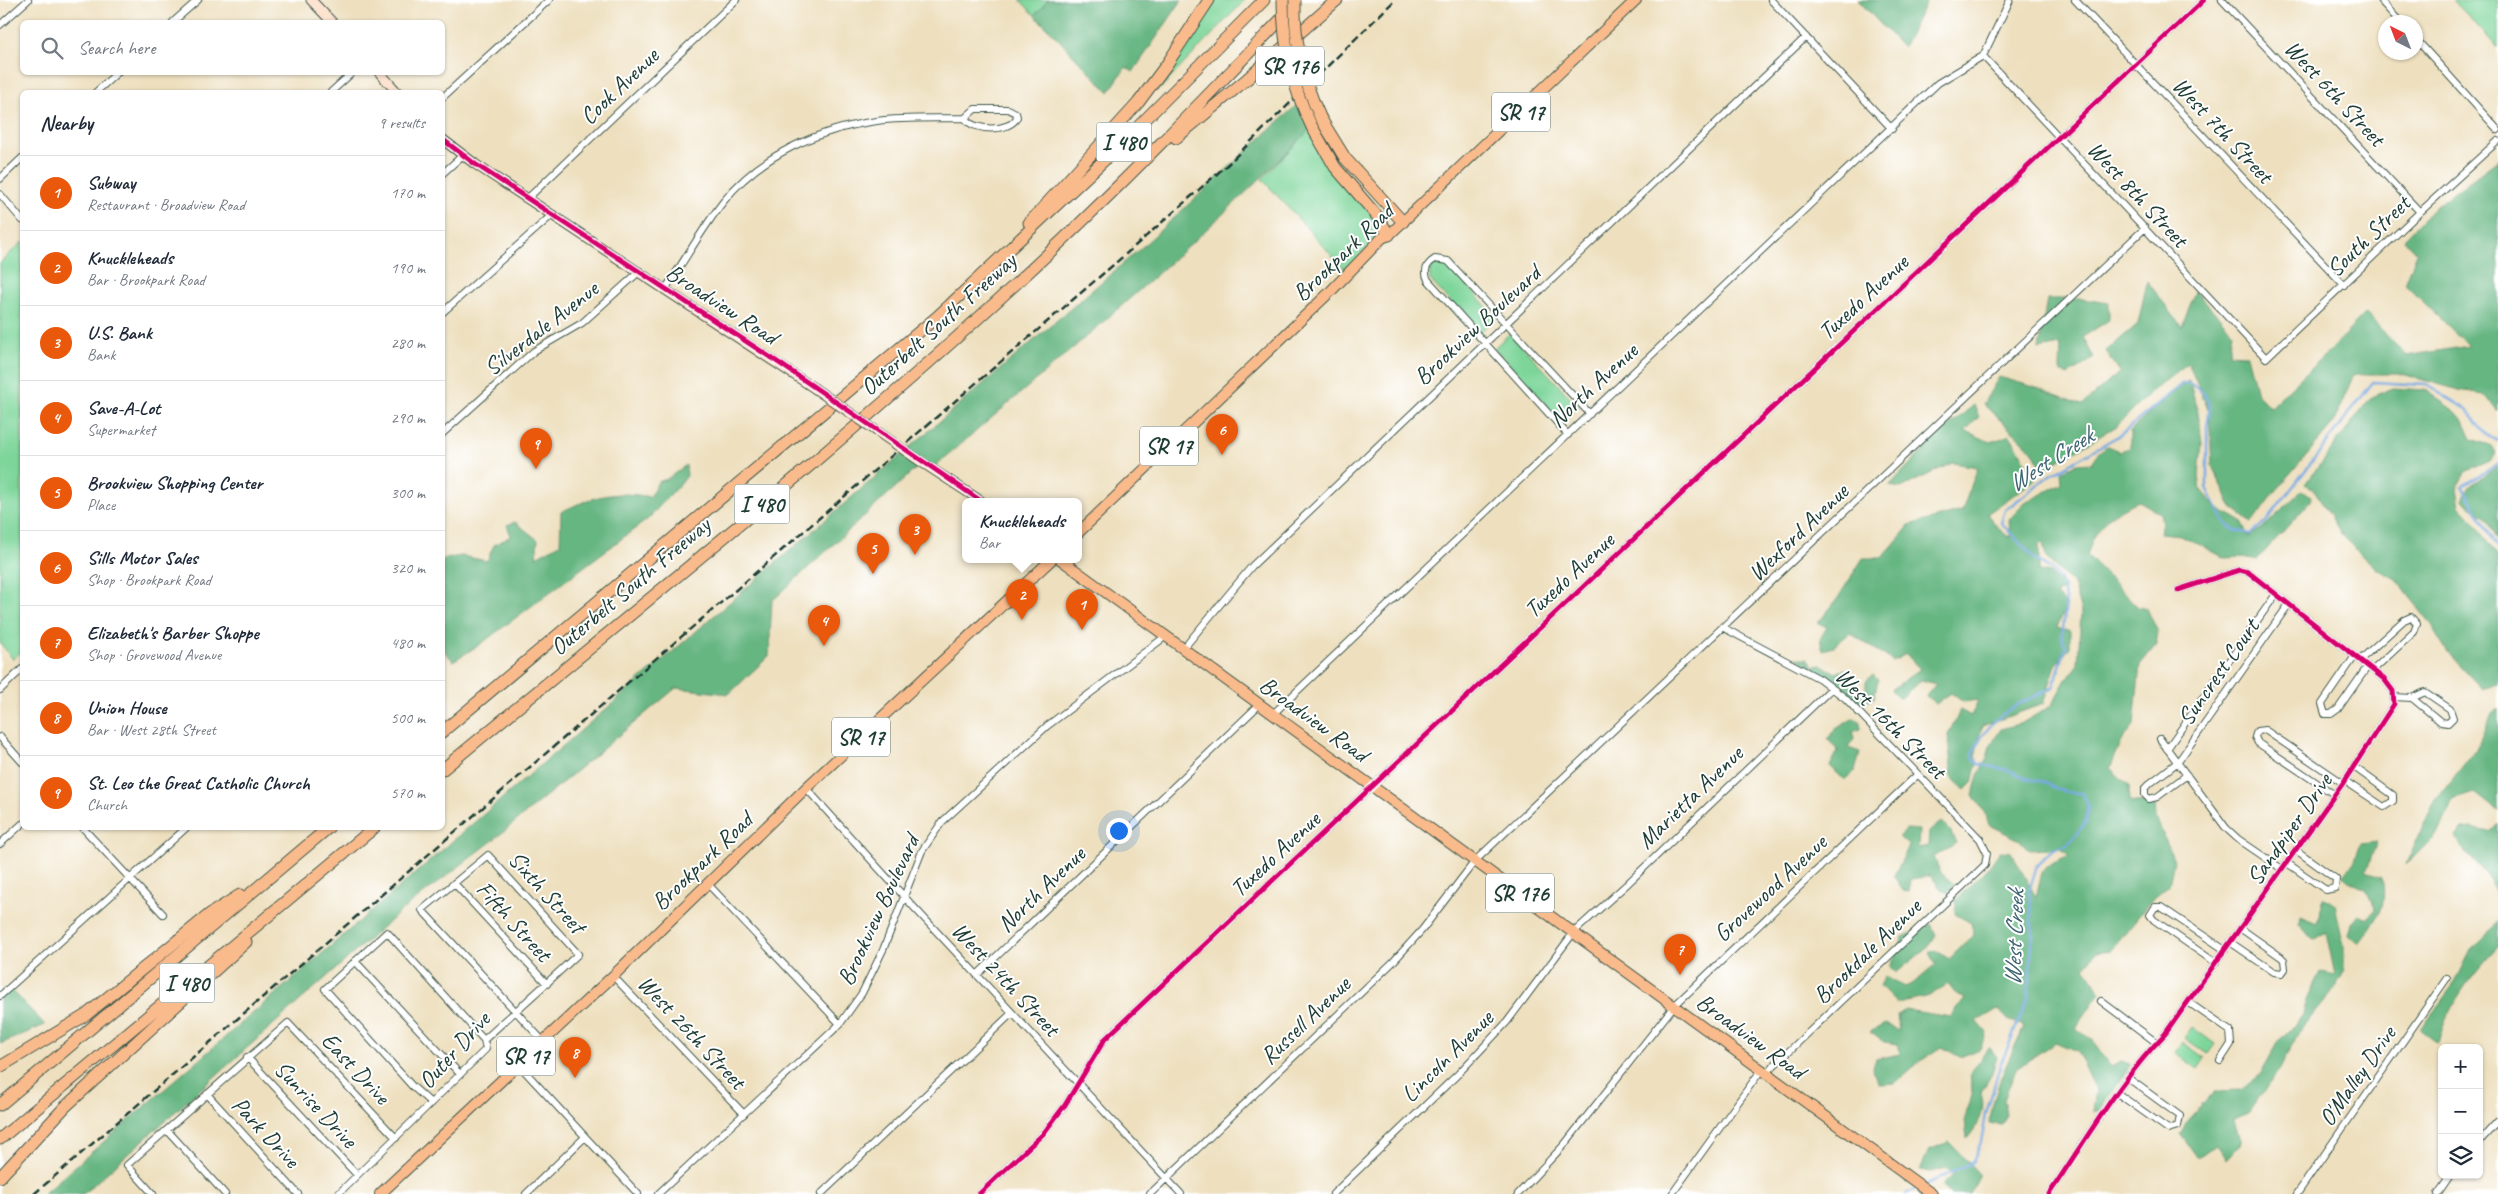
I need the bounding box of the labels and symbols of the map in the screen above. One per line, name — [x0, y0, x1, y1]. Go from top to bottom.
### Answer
north arrow — [2378, 15, 2423, 60]
street label: West 6th Street — [2278, 34, 2393, 154]
street label: Cook Avenue — [573, 40, 666, 131]
road number: SR 176 — [1256, 46, 1324, 86]
street label: West 7th Street — [2166, 71, 2281, 191]
road number: SR 17 — [1492, 92, 1550, 132]
road number: I 480 — [1096, 122, 1152, 162]
street label: West 8th Street — [2081, 135, 2196, 255]
street label: South Street — [2320, 187, 2418, 283]
street label: Brookpark Road — [1286, 194, 1402, 308]
street label: Outerbelt South Freeway — [854, 245, 1024, 402]
street label: Tuxedo Avenue — [1811, 246, 1916, 346]
street label: Brookview Boulevard — [1407, 256, 1549, 391]
street label: Broadview Road — [660, 257, 787, 353]
street label: Silverdale Avenue — [478, 273, 606, 382]
street label: North Avenue — [1542, 335, 1646, 434]
pin: 6 — [1206, 414, 1238, 455]
water label: West Creek — [2002, 418, 2103, 499]
road number: SR 17 — [1140, 426, 1198, 466]
pin: 9 — [520, 428, 552, 469]
street label: Wexford Avenue — [1741, 475, 1856, 587]
road number: I 480 — [734, 484, 790, 524]
street label: Outerbelt South Freeway — [544, 509, 718, 662]
pin: 3 — [899, 514, 931, 555]
street label: Tuxedo Avenue — [1517, 524, 1622, 624]
pin: 5 — [857, 533, 889, 574]
pin: 2 — [1006, 579, 1038, 620]
pin: 1 — [1066, 589, 1098, 630]
pin: 4 — [808, 605, 840, 646]
street label: Suncrest Court — [2170, 611, 2267, 731]
street label: West 16th Street — [1829, 661, 1954, 786]
street label: Broadview Road — [1254, 669, 1377, 771]
road number: SR 17 — [832, 718, 890, 756]
street label: Marietta Avenue — [1631, 737, 1751, 855]
street label: Sandpiper Drive — [2239, 765, 2340, 891]
street label: Brookpark Road — [645, 803, 761, 917]
street label: Tuxedo Avenue — [1223, 803, 1328, 903]
your location — [1106, 818, 1132, 844]
street label: Grovewood Avenue — [1707, 826, 1835, 948]
street label: Brookview Boulevard — [830, 827, 927, 990]
street label: North Avenue — [991, 838, 1093, 938]
street label: Sixth Street — [502, 844, 594, 942]
street label: Fifth Street — [470, 874, 559, 969]
road number: SR 176 — [1486, 874, 1554, 912]
water label: West Creek — [1996, 885, 2032, 986]
street label: Brookdale Avenue — [1807, 890, 1929, 1010]
street label: West 24th Street — [945, 916, 1068, 1044]
pin: 7 — [1664, 934, 1696, 975]
road number: I 480 — [160, 964, 214, 1002]
street label: Russell Avenue — [1253, 968, 1358, 1071]
street label: West 26th Street — [631, 969, 754, 1097]
street label: Broadview Road — [1691, 986, 1814, 1088]
street label: Lincoln Avenue — [1394, 1002, 1501, 1109]
street label: Outer Drive — [411, 1004, 498, 1095]
street label: O'Malley Drive — [2312, 1018, 2404, 1132]
street label: East Drive — [315, 1026, 398, 1112]
road number: SR 17 — [497, 1036, 555, 1076]
pin: 8 — [559, 1037, 591, 1078]
street label: Sunrise Drive — [268, 1054, 366, 1156]
street label: Park Drive — [225, 1090, 308, 1176]

